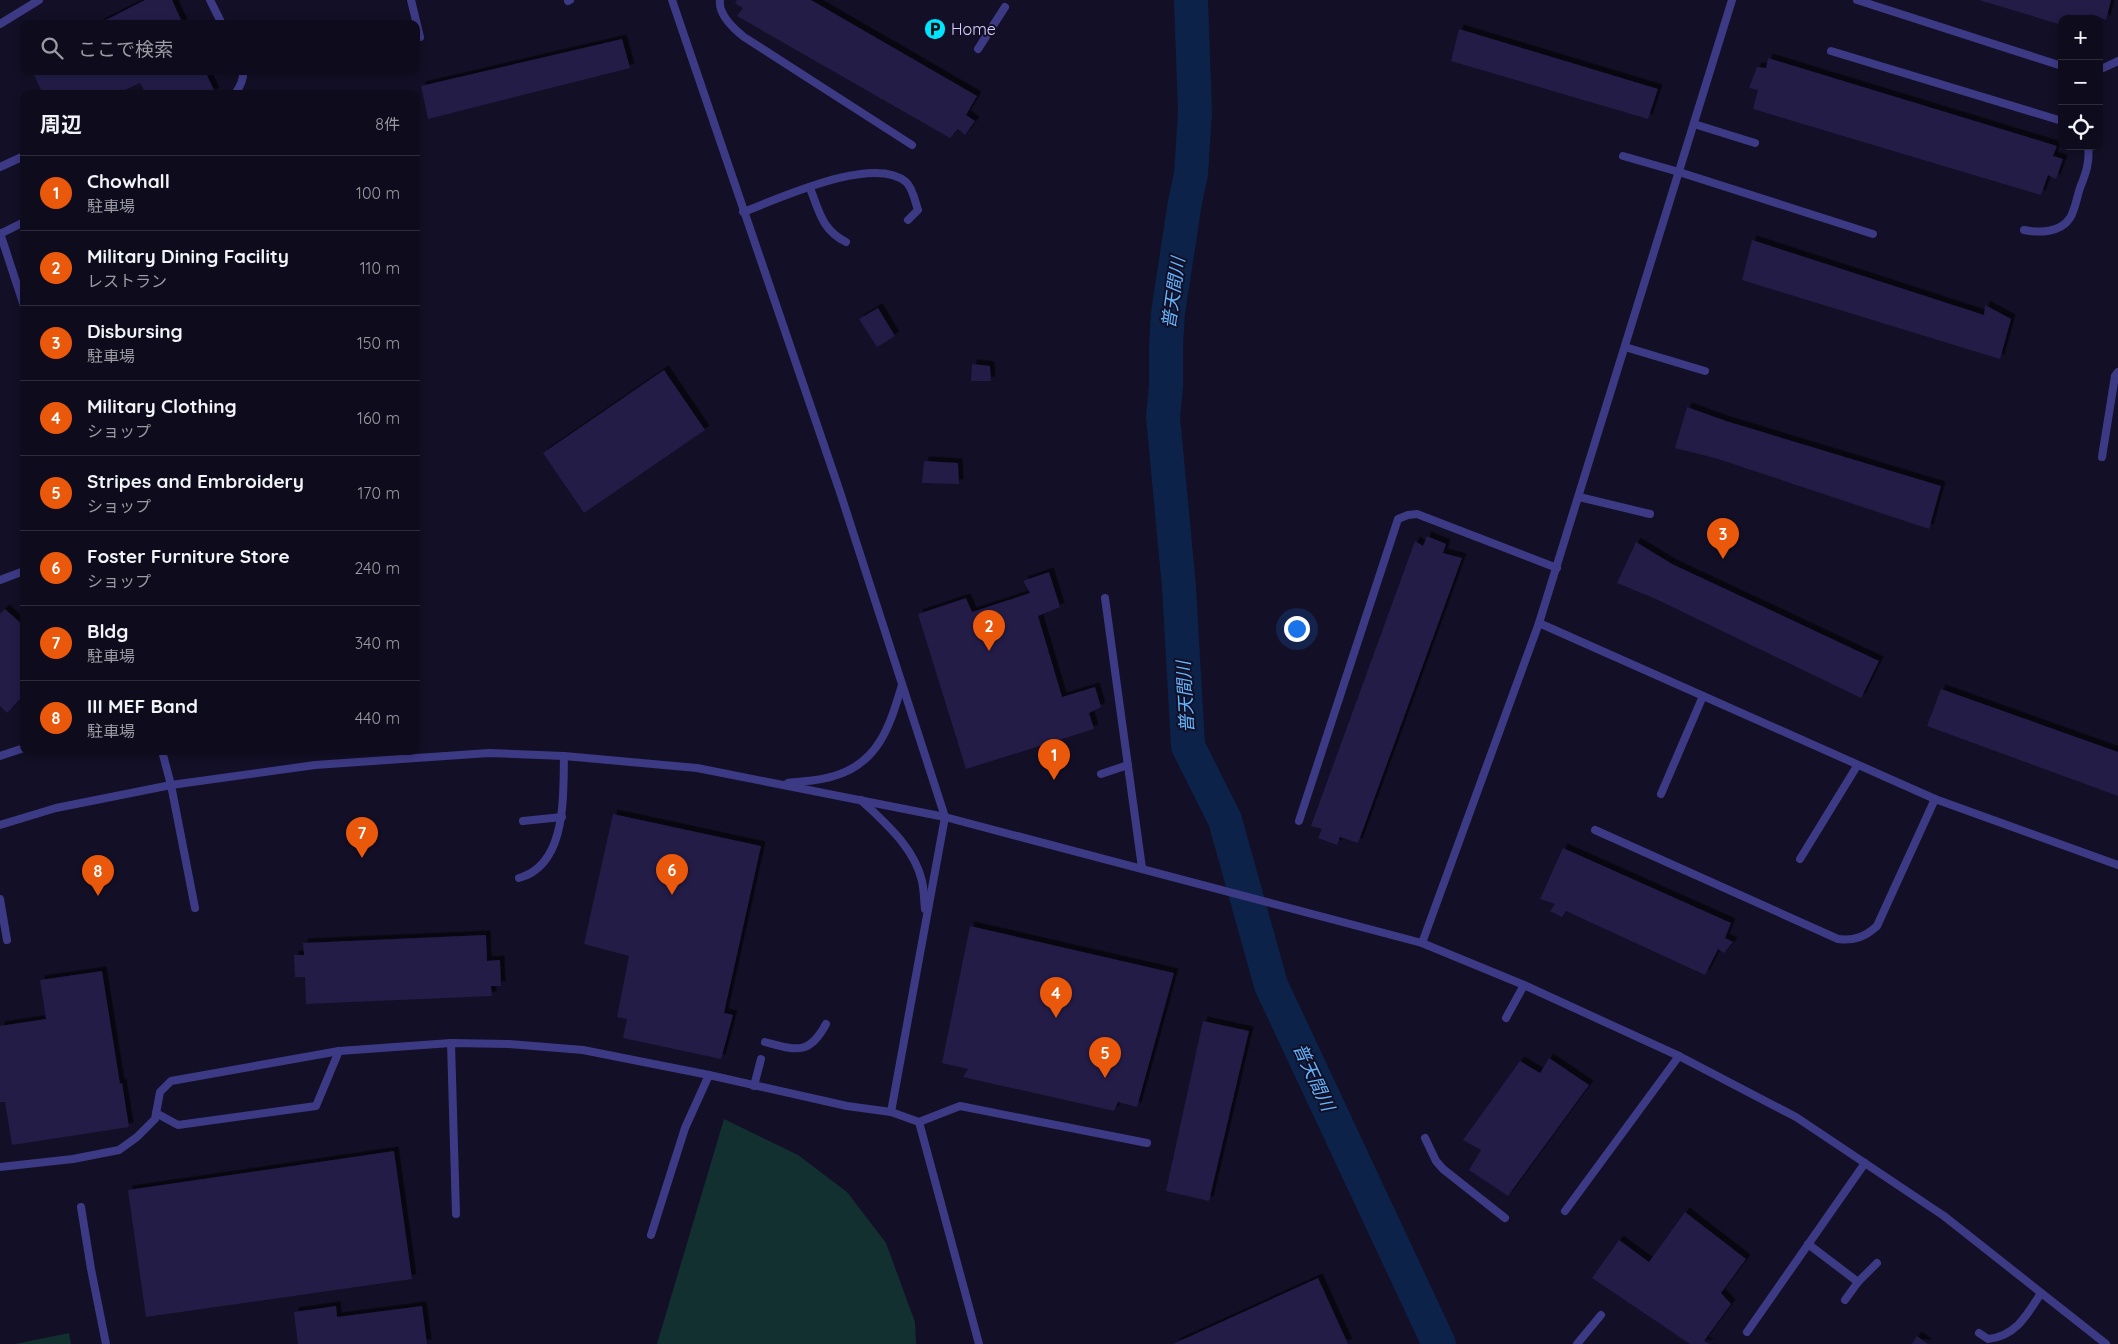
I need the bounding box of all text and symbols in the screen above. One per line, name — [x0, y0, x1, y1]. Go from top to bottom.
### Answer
map controls — [2058, 15, 2103, 150]
button: + — [2058, 15, 2103, 60]
parking icon: Home — [923, 17, 947, 41]
place label: Home — [951, 19, 996, 39]
search box — [20, 20, 420, 75]
icon: search — [38, 34, 66, 62]
text: ここで検索 — [78, 37, 173, 61]
button: − — [2058, 60, 2103, 105]
button: locate — [2058, 105, 2103, 150]
text: 周辺 — [40, 111, 82, 137]
text: 8件 — [375, 114, 400, 134]
text: Chowhall — [87, 169, 170, 193]
text: 1 — [53, 183, 59, 203]
text: 100 m — [356, 183, 400, 203]
text: 駐車場 — [87, 196, 135, 216]
text: Military Dining Facility — [87, 244, 289, 268]
water label: 普天間川 — [1157, 254, 1190, 330]
text: 2 — [51, 258, 61, 278]
text: 110 m — [360, 258, 400, 278]
text: レストラン — [87, 271, 167, 291]
text: Disbursing — [87, 319, 183, 343]
text: 3 — [52, 333, 60, 353]
text: 150 m — [357, 333, 400, 353]
text: 駐車場 — [87, 346, 135, 366]
text: Military Clothing — [87, 394, 237, 418]
text: 4 — [51, 408, 61, 428]
text: 160 m — [357, 408, 400, 428]
text: ショップ — [87, 421, 151, 441]
text: Stripes and Embroidery — [87, 469, 304, 493]
text: 5 — [51, 483, 61, 503]
text: 170 m — [357, 483, 400, 503]
text: ショップ — [87, 496, 151, 516]
pin: 3 — [1707, 518, 1739, 559]
text: Foster Furniture Store — [87, 544, 290, 568]
text: 6 — [52, 558, 60, 578]
text: 240 m — [354, 558, 400, 578]
text: ショップ — [87, 571, 151, 591]
pin: 2 — [973, 610, 1005, 651]
your location — [1284, 616, 1310, 642]
text: Bldg — [87, 619, 128, 643]
text: 7 — [52, 633, 60, 653]
text: 340 m — [355, 633, 400, 653]
text: 駐車場 — [87, 646, 135, 666]
water label: 普天間川 — [1172, 658, 1198, 734]
text: III MEF Band — [87, 694, 198, 718]
text: 8 — [52, 708, 60, 728]
text: 440 m — [355, 708, 400, 728]
text: 駐車場 — [87, 721, 135, 741]
pin: 1 — [1038, 739, 1070, 780]
pin: 7 — [346, 817, 378, 858]
pin: 6 — [656, 854, 688, 895]
pin: 8 — [82, 855, 114, 896]
pin: 4 — [1040, 977, 1072, 1018]
pin: 5 — [1089, 1037, 1121, 1078]
water label: 普天間川 — [1288, 1040, 1340, 1116]

